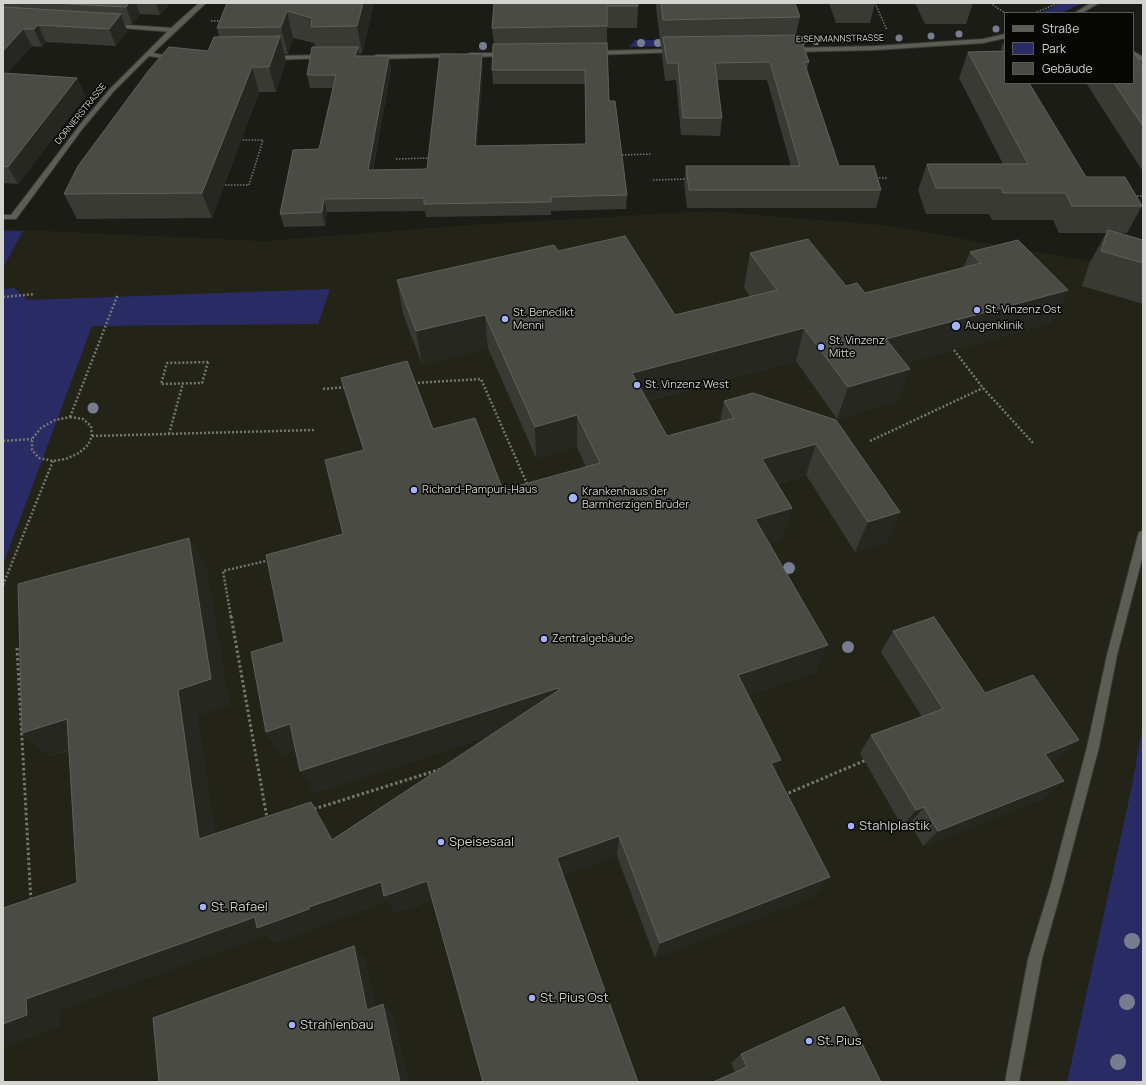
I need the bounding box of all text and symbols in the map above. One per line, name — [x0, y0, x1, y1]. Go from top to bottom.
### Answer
legend — [1004, 12, 1134, 84]
text: Straße — [1042, 20, 1079, 37]
street label: EISENMANNSTRASSE — [796, 33, 884, 45]
text: Park — [1042, 40, 1066, 57]
text: Gebäude — [1042, 60, 1093, 77]
street label: DORNIERSTRASSE — [53, 81, 109, 147]
place label: St. Vinzenz Ost — [985, 303, 1061, 317]
marker: St. Vinzenz Ost — [972, 305, 982, 315]
place label: St. Benedikt Menni — [513, 306, 574, 332]
marker: St. Benedikt Menni — [500, 314, 510, 324]
place label: Augenklinik — [965, 319, 1023, 333]
marker: Augenklinik — [950, 320, 962, 332]
place label: St. Vinzenz Mitte — [829, 334, 885, 360]
marker: St. Vinzenz Mitte — [816, 342, 826, 352]
place label: St. Vinzenz West — [645, 378, 729, 392]
marker: St. Vinzenz West — [632, 380, 642, 390]
place label: Richard-Pampuri-Haus — [422, 483, 537, 497]
marker: Richard-Pampuri-Haus — [409, 485, 419, 495]
place label: Krankenhaus der Barmherzigen Brüder — [582, 485, 689, 511]
marker: Krankenhaus der Barmherzigen Brüder — [567, 492, 579, 504]
place label: Zentralgebäude — [552, 632, 633, 646]
marker: Zentralgebäude — [539, 634, 549, 644]
place label: Stahlplastik — [859, 818, 930, 834]
marker: Stahlplastik — [846, 821, 856, 831]
place label: Speisesaal — [449, 834, 514, 850]
marker: Speisesaal — [436, 837, 446, 847]
place label: St. Rafael — [211, 899, 268, 915]
marker: St. Rafael — [198, 902, 208, 912]
place label: St. Pius Ost — [540, 990, 609, 1006]
marker: St. Pius Ost — [527, 993, 537, 1003]
place label: Strahlenbau — [300, 1017, 373, 1033]
marker: Strahlenbau — [287, 1020, 297, 1030]
place label: St. Pius — [817, 1033, 862, 1049]
marker: St. Pius — [804, 1036, 814, 1046]

